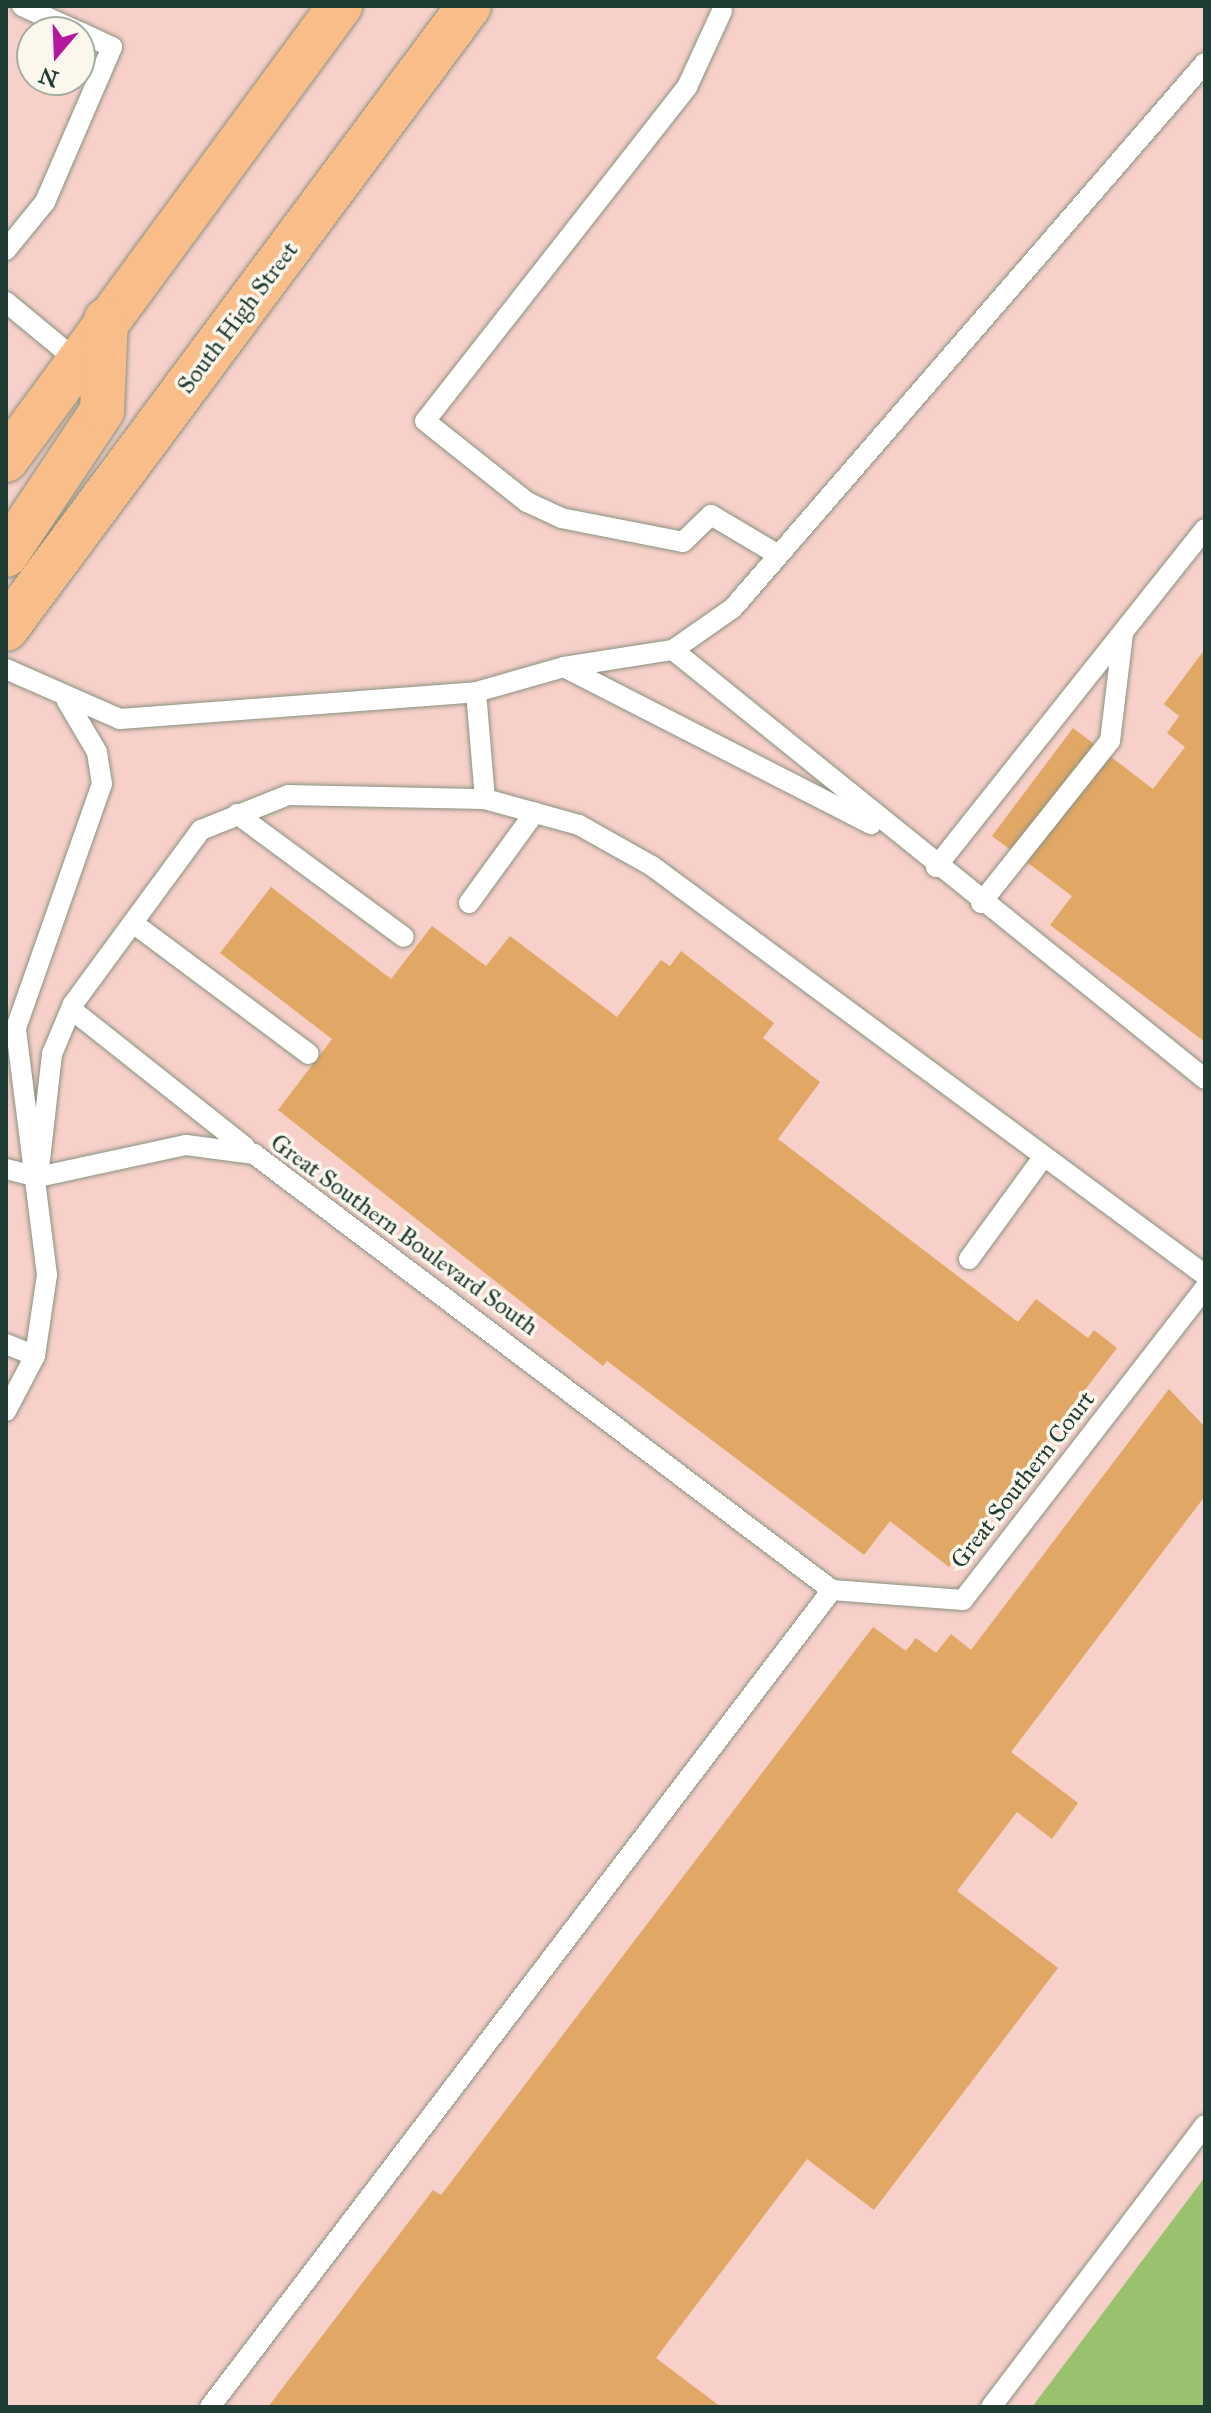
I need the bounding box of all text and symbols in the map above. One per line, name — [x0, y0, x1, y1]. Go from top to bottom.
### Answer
north arrow — [16, 16, 96, 96]
text: N — [35, 61, 62, 93]
street label: South High Street — [172, 236, 304, 400]
street label: Great Southern Boulevard South — [265, 1128, 543, 1342]
street label: Great Southern Court — [945, 1386, 1101, 1574]

